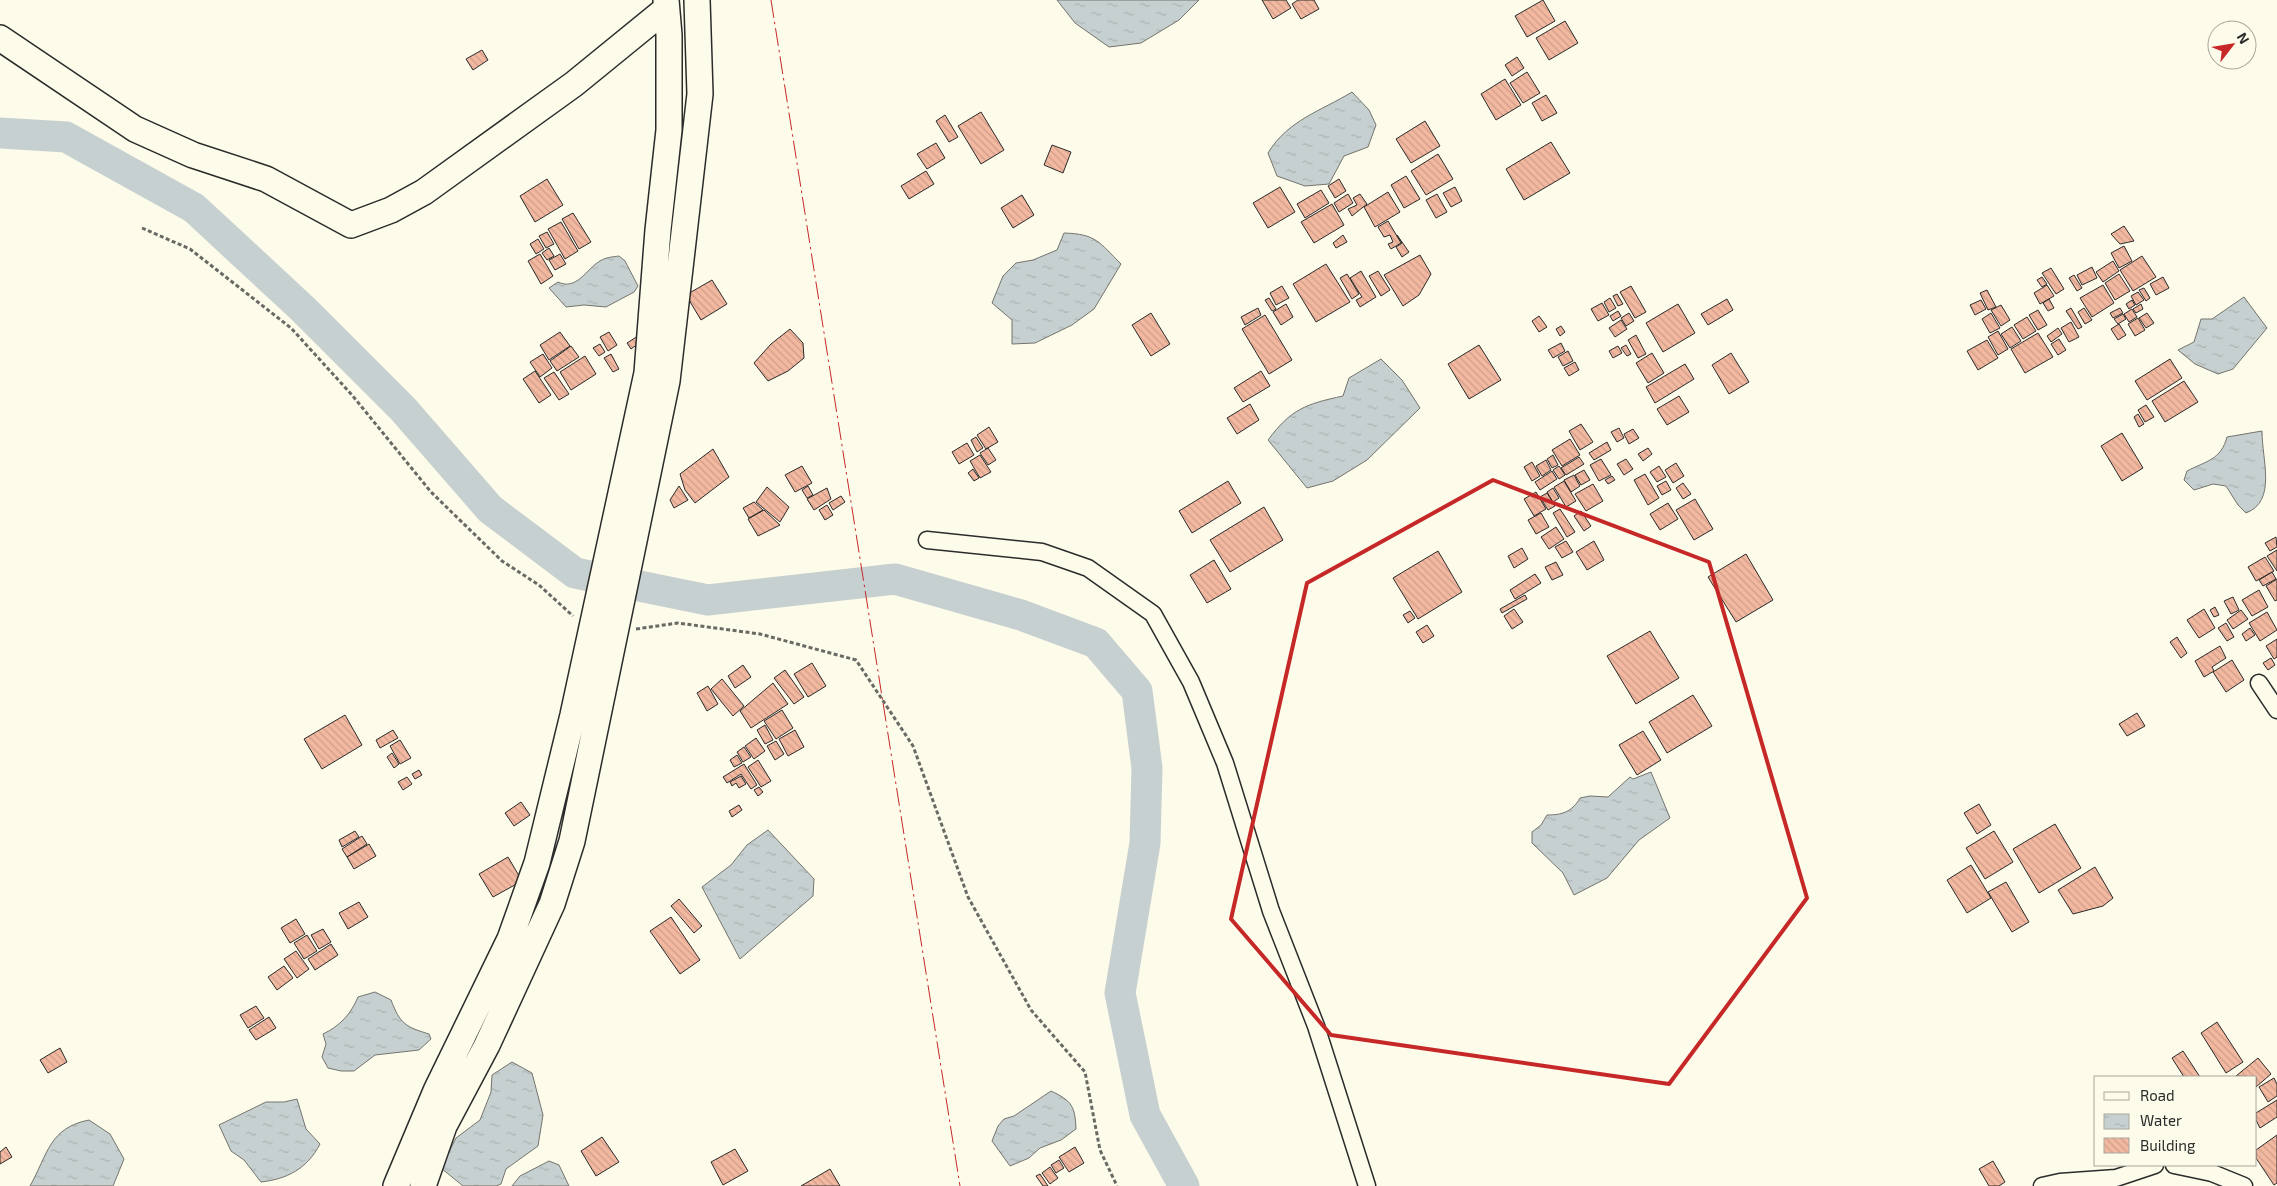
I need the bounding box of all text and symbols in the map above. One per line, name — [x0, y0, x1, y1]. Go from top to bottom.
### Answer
north arrow — [2207, 20, 2257, 70]
text: N — [2234, 29, 2253, 47]
legend — [2094, 1076, 2257, 1166]
text: Road — [2140, 1086, 2175, 1104]
text: Water — [2140, 1111, 2182, 1129]
text: Building — [2140, 1136, 2196, 1154]

